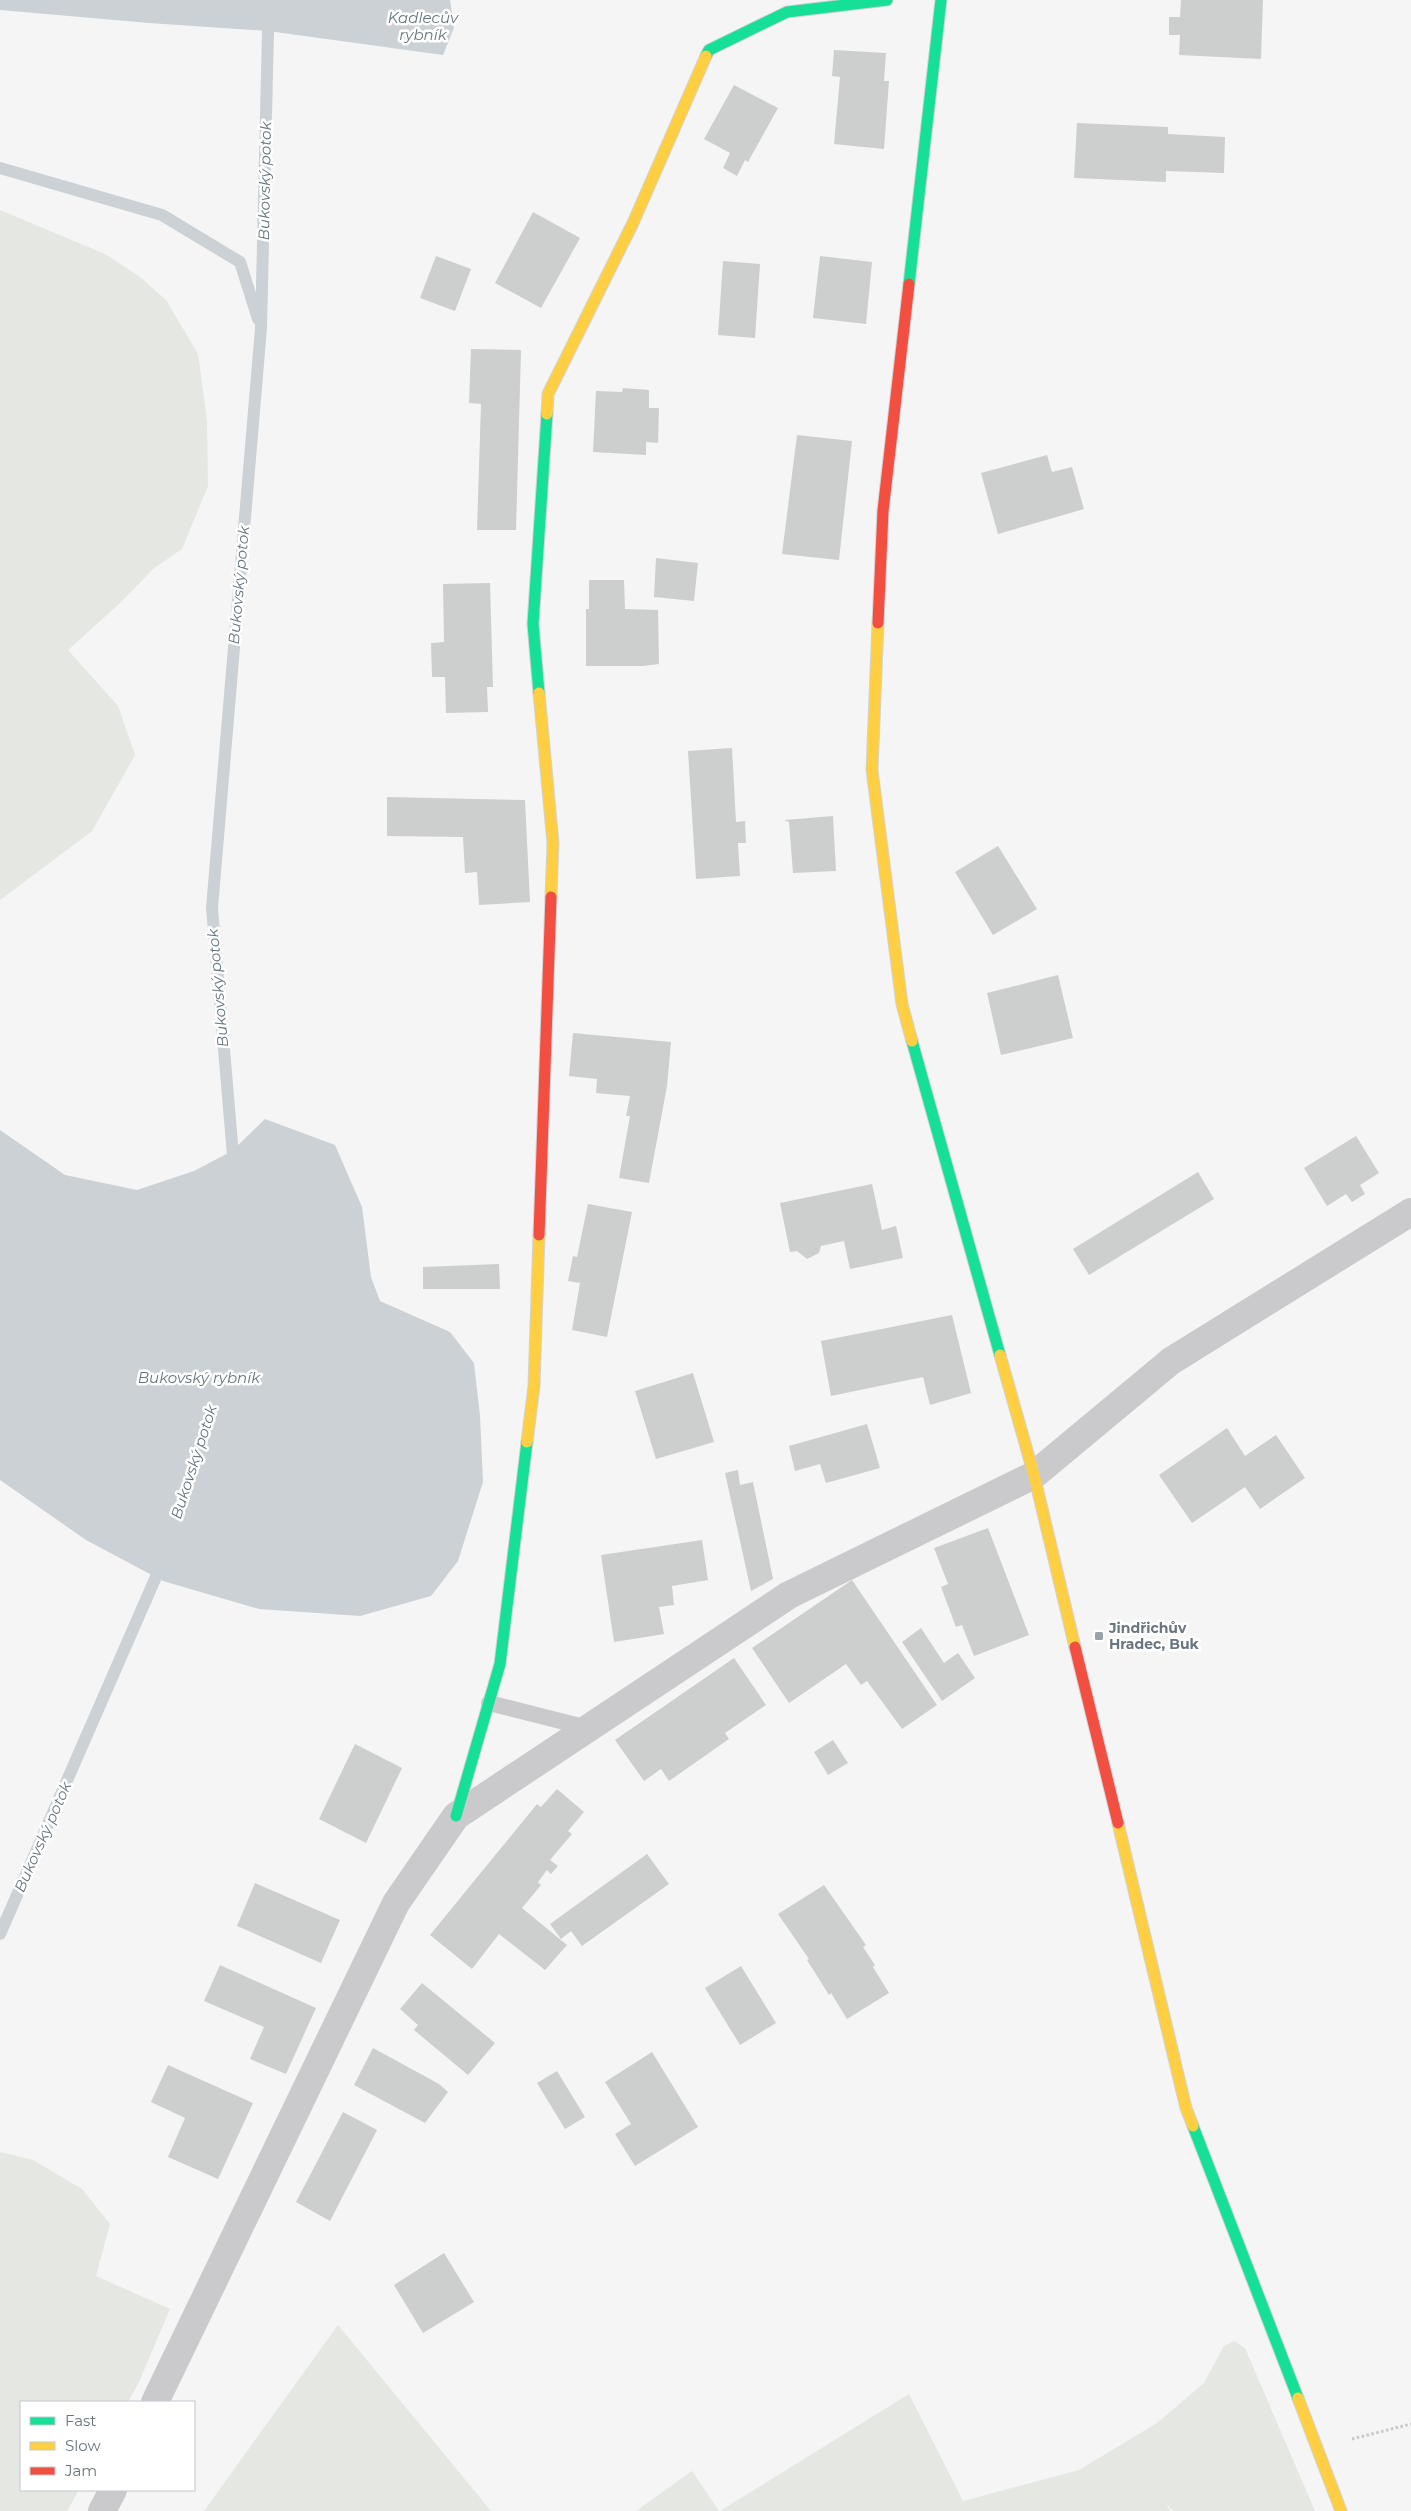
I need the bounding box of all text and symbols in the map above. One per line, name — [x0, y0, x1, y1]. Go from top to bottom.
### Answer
water label: Kadlecův rybník — [388, 8, 459, 44]
water label: Bukovský potok — [254, 120, 275, 241]
water label: Bukovský potok — [224, 524, 253, 645]
water label: Bukovský potok — [203, 927, 232, 1048]
water label: Bukovský rybník — [138, 1368, 261, 1387]
water label: Bukovský potok — [166, 1401, 221, 1521]
place label: Jindřichův Hradec, Buk — [1108, 1619, 1200, 1653]
marker: Jindřichův Hradec, Buk — [1093, 1630, 1105, 1642]
water label: Bukovský potok — [10, 1778, 76, 1895]
legend — [20, 2401, 195, 2491]
text: Fast — [65, 2411, 96, 2430]
text: Slow — [65, 2436, 101, 2455]
text: Jam — [64, 2461, 97, 2480]

